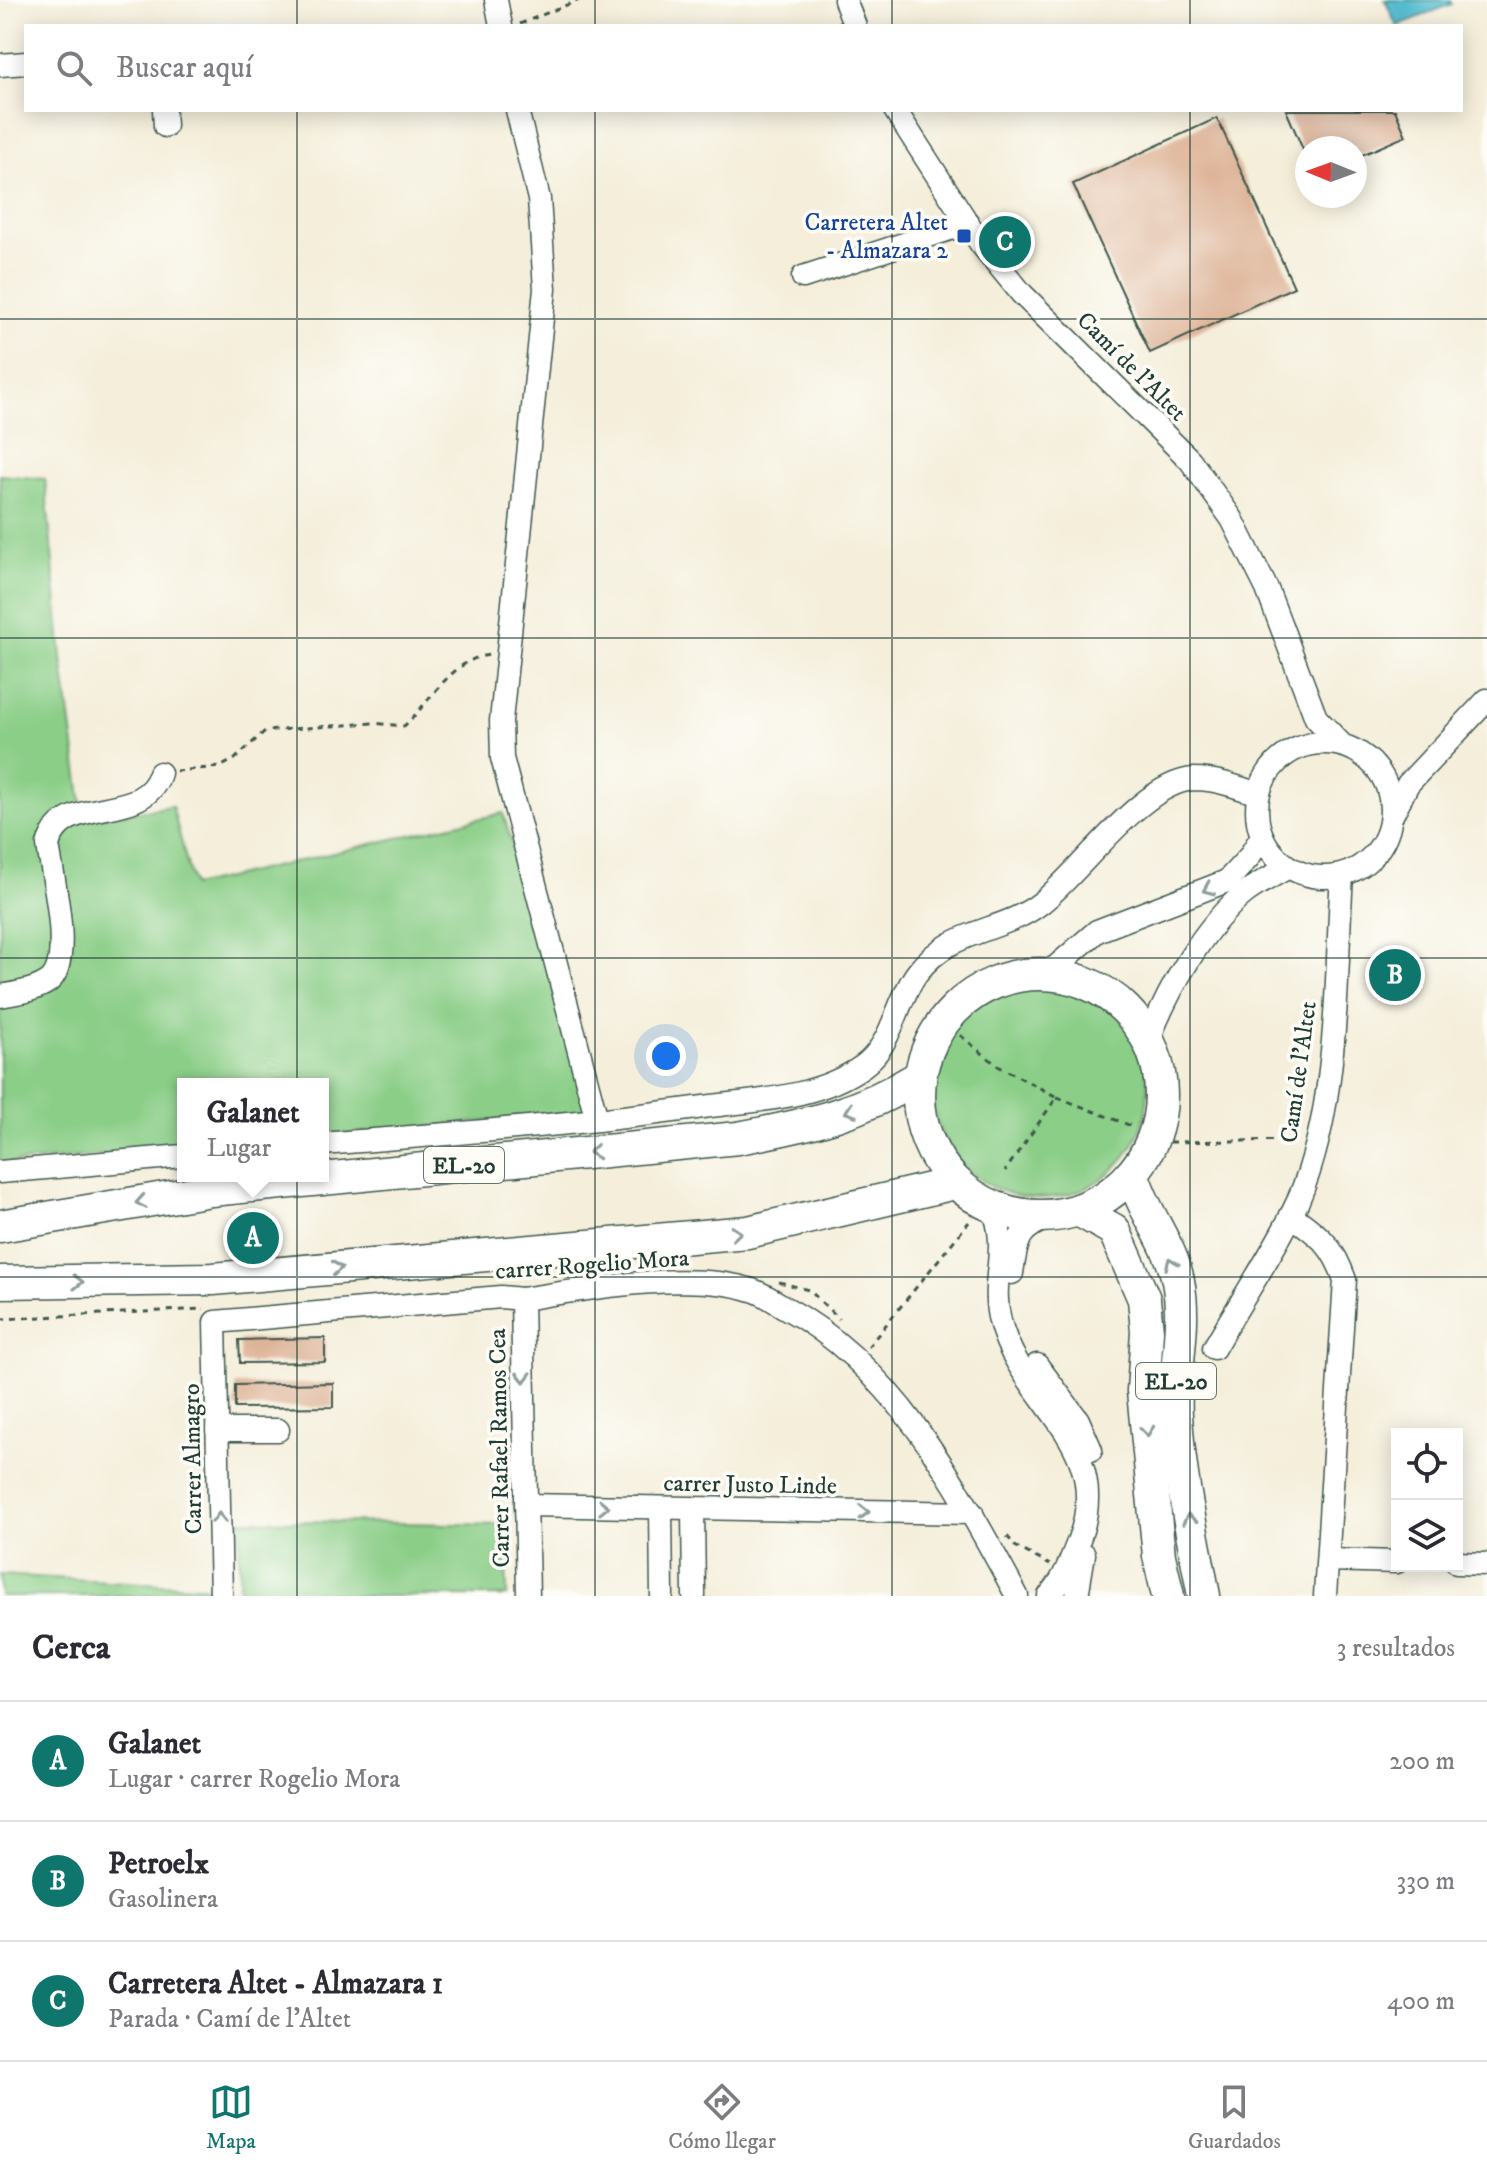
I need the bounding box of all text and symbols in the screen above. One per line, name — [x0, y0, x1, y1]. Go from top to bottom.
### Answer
search box — [24, 24, 1463, 112]
icon: search — [52, 46, 96, 90]
text: Buscar aquí — [116, 50, 253, 87]
north arrow — [1295, 136, 1367, 208]
place label: Carretera Altet - Almazara 2 — [804, 208, 948, 266]
pin: C — [979, 212, 1031, 272]
marker: Carretera Altet - Almazara 2 — [955, 227, 973, 245]
street label: Camí de l'Altet — [1070, 306, 1193, 428]
one-way arrow — [1202, 880, 1216, 896]
pin: B — [1369, 945, 1421, 1005]
street label: Camí de l'Altet — [1274, 999, 1324, 1145]
your location — [646, 1036, 686, 1076]
popup — [177, 1078, 329, 1182]
text: Galanet — [206, 1095, 300, 1132]
one-way arrow — [843, 1102, 857, 1118]
text: Lugar — [206, 1132, 271, 1165]
one-way arrow — [587, 1144, 600, 1161]
road number: EL-20 — [424, 1147, 504, 1183]
one-way arrow — [134, 1192, 147, 1209]
pin: A — [227, 1208, 279, 1268]
one-way arrow — [730, 1225, 743, 1242]
street label: carrer Rogelio Mora — [494, 1243, 691, 1287]
one-way arrow — [1165, 1257, 1181, 1271]
one-way arrow — [331, 1260, 344, 1277]
one-way arrow — [72, 1273, 85, 1291]
street label: Carrer Rafael Ramos Cea — [483, 1327, 517, 1568]
road number: EL-20 — [1136, 1363, 1216, 1399]
one-way arrow — [515, 1371, 532, 1384]
street label: Carrer Almagro — [177, 1383, 209, 1535]
one-way arrow — [1139, 1425, 1156, 1438]
map controls — [1391, 1428, 1463, 1572]
button: locate — [1391, 1428, 1463, 1500]
street label: carrer Justo Linde — [663, 1468, 837, 1502]
one-way arrow — [598, 1498, 611, 1516]
button: layers — [1391, 1500, 1463, 1572]
one-way arrow — [858, 1503, 871, 1521]
one-way arrow — [211, 1511, 228, 1524]
one-way arrow — [1182, 1513, 1199, 1526]
text: Cerca — [32, 1627, 110, 1669]
text: 3 resultados — [1337, 1632, 1455, 1665]
text: Galanet — [108, 1726, 201, 1763]
text: A — [50, 1745, 66, 1778]
text: 200 m — [1389, 1745, 1455, 1778]
text: Lugar · carrer Rogelio Mora — [108, 1763, 400, 1796]
text: Petroelx — [108, 1846, 209, 1883]
text: B — [50, 1865, 66, 1898]
text: 330 m — [1397, 1865, 1455, 1898]
text: Gasolinera — [108, 1883, 218, 1916]
text: Carretera Altet - Almazara 1 — [108, 1966, 443, 2003]
text: C — [49, 1985, 67, 2018]
text: 400 m — [1387, 1985, 1455, 2018]
text: Parada · Camí de l'Altet — [108, 2003, 351, 2036]
tab: Mapa — [206, 2080, 256, 2155]
tab: Cómo llegar — [668, 2080, 776, 2155]
tab: Guardados — [1188, 2080, 1281, 2155]

